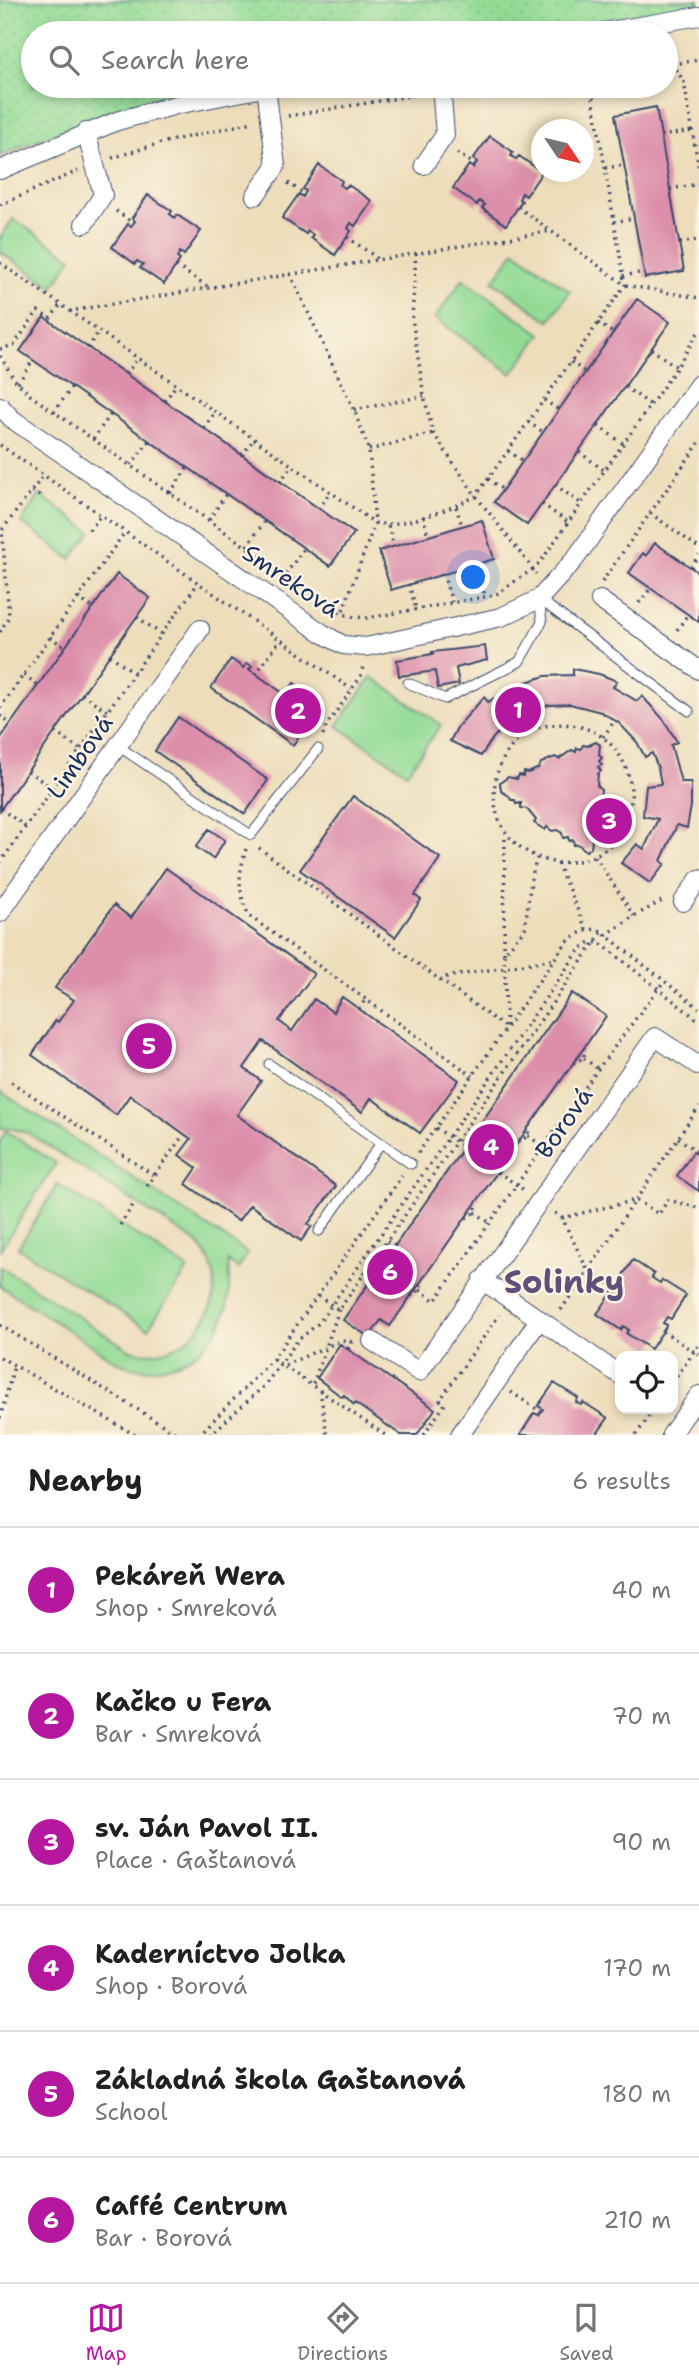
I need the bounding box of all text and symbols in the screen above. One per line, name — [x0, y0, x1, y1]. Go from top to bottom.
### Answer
search box — [21, 21, 678, 98]
icon: search — [45, 41, 83, 79]
text: Search here — [101, 42, 250, 77]
north arrow — [531, 119, 594, 182]
street label: Smreková — [236, 537, 346, 625]
your location — [456, 560, 490, 594]
pin: 1 — [495, 684, 541, 736]
pin: 2 — [275, 685, 321, 737]
street label: Limbová — [40, 709, 120, 805]
pin: 3 — [586, 795, 632, 847]
pin: 5 — [126, 1020, 172, 1072]
street label: Borová — [528, 1081, 600, 1165]
pin: 4 — [468, 1121, 514, 1173]
pin: 6 — [367, 1246, 413, 1298]
district label: Solinky — [504, 1260, 624, 1303]
map controls — [615, 1351, 678, 1414]
button: locate — [615, 1351, 678, 1414]
text: Nearby — [28, 1460, 143, 1501]
text: 6 results — [572, 1466, 671, 1496]
text: Pekáreň Wera — [95, 1558, 285, 1593]
text: 1 — [46, 1575, 56, 1605]
text: 40 m — [611, 1575, 671, 1605]
text: Shop · Smreková — [95, 1593, 277, 1623]
text: Kačko u Fera — [95, 1684, 271, 1719]
text: 2 — [43, 1701, 59, 1731]
text: 70 m — [612, 1701, 671, 1731]
text: Bar · Smreková — [95, 1719, 261, 1749]
text: sv. Ján Pavol II. — [95, 1810, 318, 1845]
text: 3 — [43, 1827, 59, 1857]
text: 90 m — [611, 1827, 671, 1857]
text: Place · Gaštanová — [95, 1845, 296, 1875]
text: Kaderníctvo Jolka — [95, 1936, 346, 1971]
text: 4 — [43, 1953, 59, 1983]
text: 170 m — [603, 1953, 671, 1983]
text: Shop · Borová — [95, 1971, 247, 2001]
text: Základná škola Gaštanová — [95, 2062, 465, 2097]
text: 5 — [44, 2079, 58, 2109]
text: 180 m — [602, 2079, 671, 2109]
text: School — [95, 2097, 167, 2127]
text: Caffé Centrum — [95, 2188, 288, 2223]
text: 6 — [43, 2205, 59, 2235]
text: 210 m — [603, 2205, 671, 2235]
text: Bar · Borová — [95, 2223, 232, 2253]
tab: Map — [86, 2299, 126, 2366]
tab: Directions — [298, 2299, 388, 2366]
tab: Saved — [559, 2299, 613, 2366]

